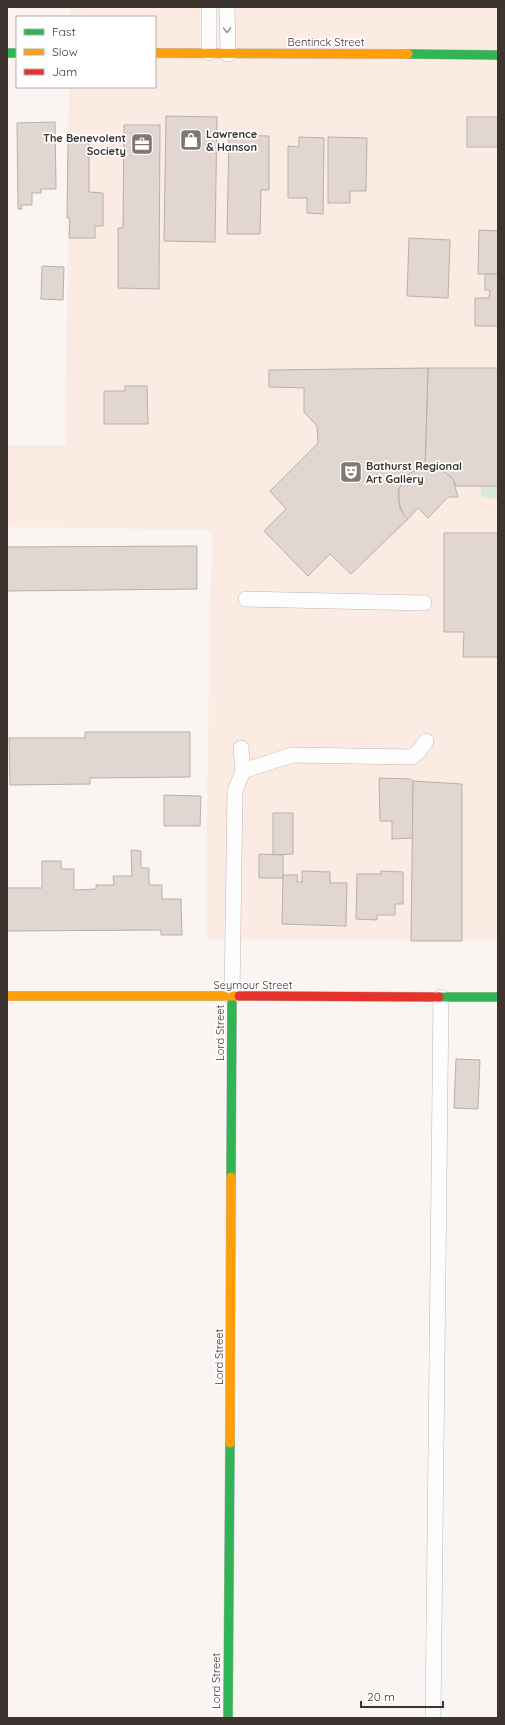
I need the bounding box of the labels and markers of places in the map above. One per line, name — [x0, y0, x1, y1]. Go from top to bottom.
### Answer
shop icon: Lawrence & Hanson — [178, 127, 204, 153]
place label: Lawrence & Hanson — [206, 127, 258, 154]
place label: The Benevolent Society — [43, 131, 126, 158]
office icon: The Benevolent Society — [129, 131, 155, 157]
theatre icon: Bathurst Regional Art Gallery — [338, 459, 364, 485]
place label: Bathurst Regional Art Gallery — [366, 459, 462, 486]

